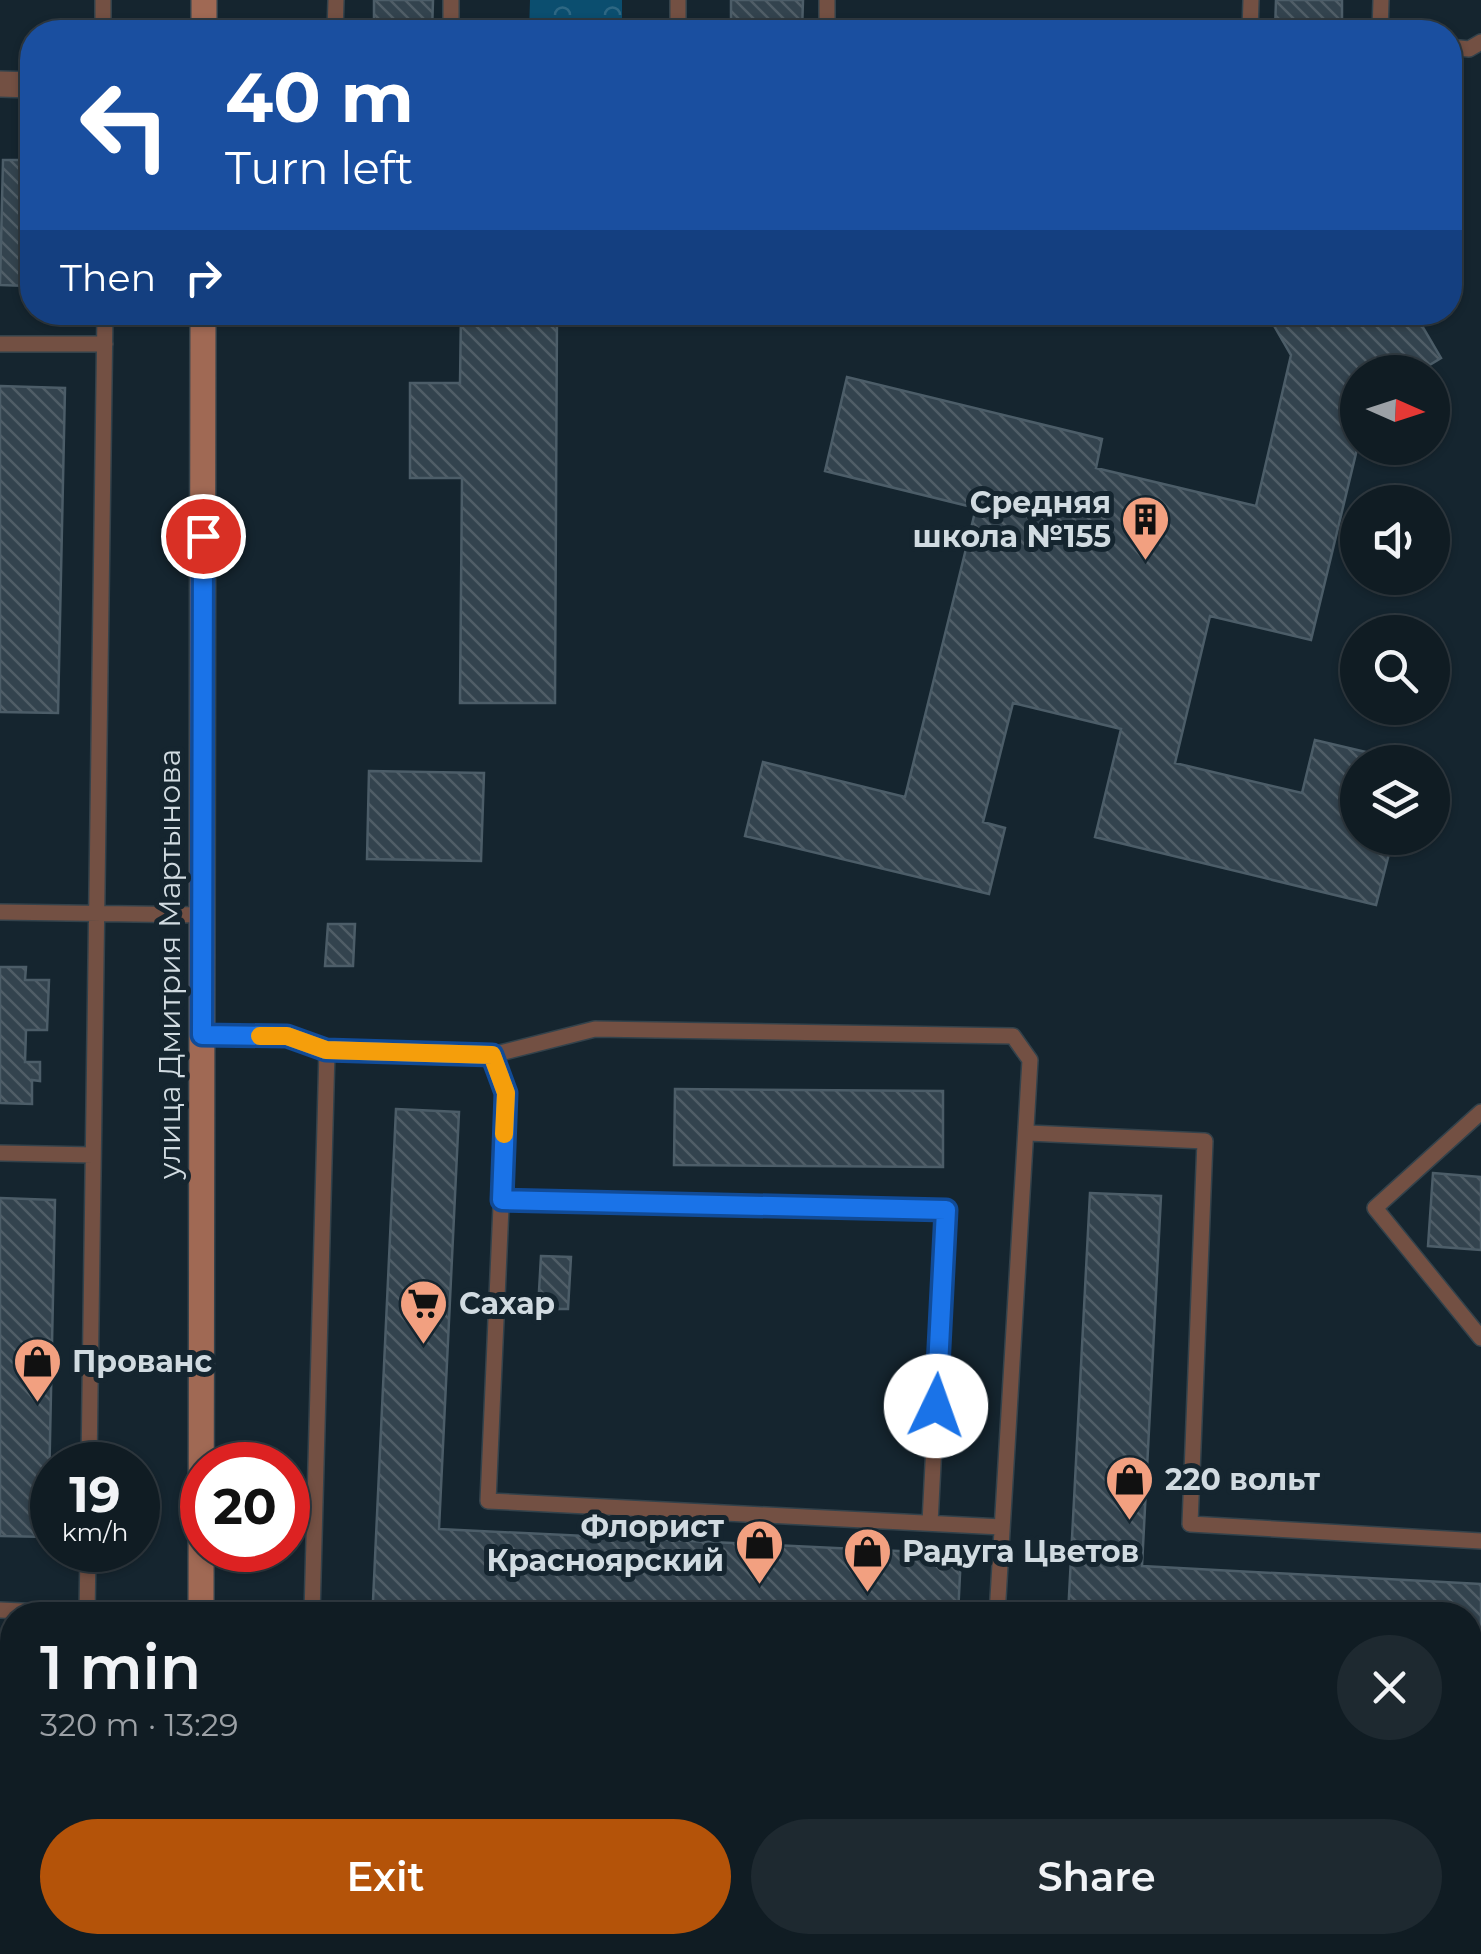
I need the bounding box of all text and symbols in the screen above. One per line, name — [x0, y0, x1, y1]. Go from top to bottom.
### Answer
text: 40 m — [225, 54, 414, 140]
icon: left — [60, 60, 190, 190]
text: Turn left — [225, 140, 413, 195]
icon: right — [176, 250, 231, 305]
text: Then — [60, 254, 156, 301]
north arrow — [1340, 355, 1450, 465]
map controls — [1340, 355, 1450, 855]
place label: Средняя школа №155 — [913, 484, 1111, 555]
button: sound — [1340, 485, 1450, 595]
pin — [161, 494, 246, 579]
building icon: Средняя школа №155 — [1120, 494, 1172, 562]
icon: arrive — [176, 509, 231, 564]
button: search — [1340, 615, 1450, 725]
button: layers — [1340, 745, 1450, 855]
street label: улица Дмитрия Мартынова — [151, 749, 188, 1180]
supermarket icon: Сахар — [398, 1278, 450, 1346]
place label: Сахар — [459, 1285, 555, 1322]
shop icon: Прованс — [11, 1336, 63, 1404]
place label: Прованс — [72, 1343, 212, 1380]
position arrow — [884, 1354, 988, 1458]
speed limit sign: 20 — [180, 1442, 310, 1572]
shop icon: 220 вольт — [1104, 1454, 1156, 1522]
place label: 220 вольт — [1165, 1461, 1320, 1498]
text: 19 — [69, 1464, 121, 1525]
place label: Флорист Красноярский — [487, 1508, 724, 1579]
text: km/h — [62, 1517, 128, 1547]
shop icon: Флорист Красноярский — [733, 1518, 785, 1586]
shop icon: Радуга Цветов — [841, 1526, 893, 1594]
place label: Радуга Цветов — [902, 1533, 1139, 1570]
text: 1 min — [40, 1631, 201, 1704]
button: close — [1337, 1635, 1442, 1740]
text: 320 m · 13:29 — [40, 1705, 238, 1744]
button: Exit — [40, 1819, 731, 1934]
button: Share — [751, 1819, 1442, 1934]

